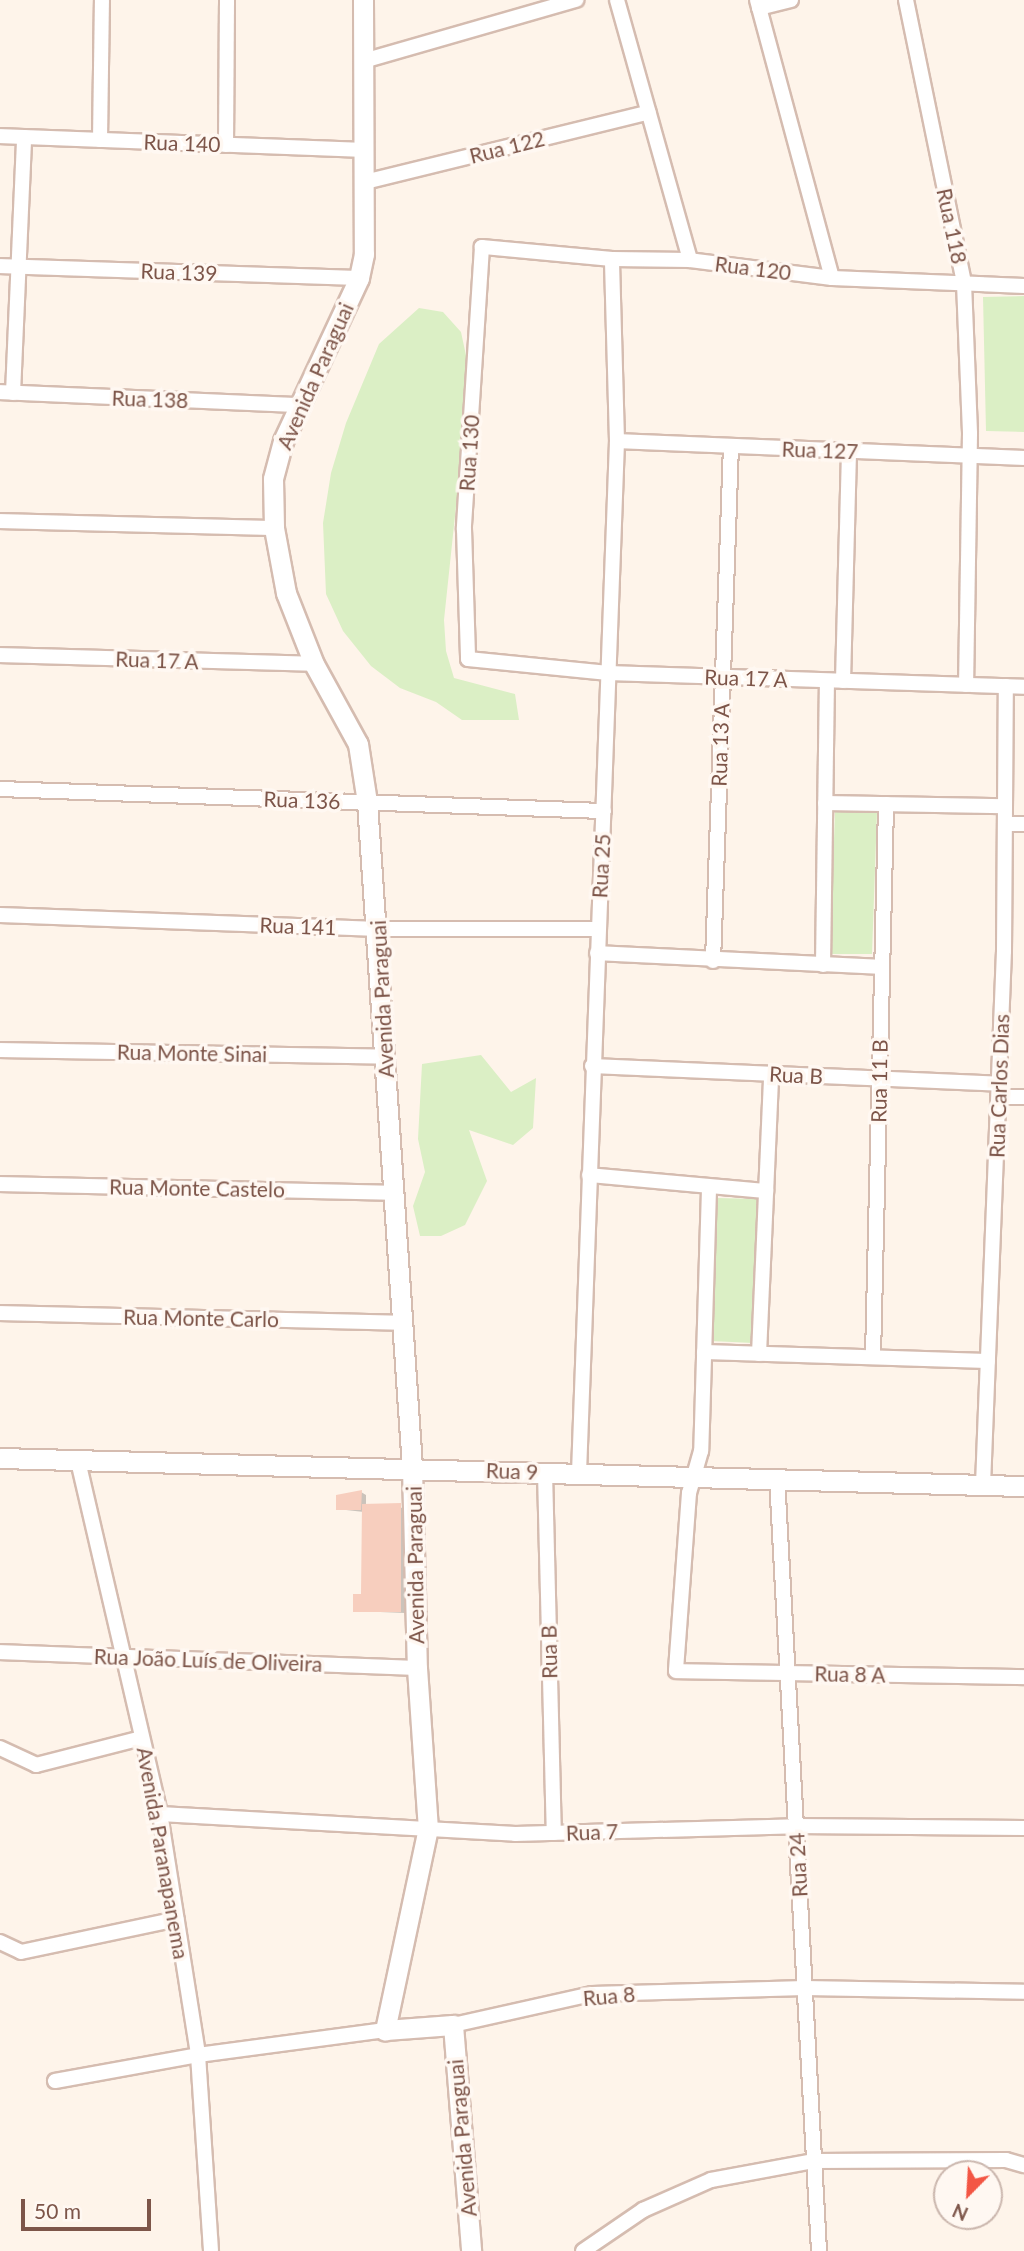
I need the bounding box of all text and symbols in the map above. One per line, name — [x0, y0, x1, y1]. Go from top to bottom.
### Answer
street label: Rua 122 — [467, 125, 547, 169]
street label: Rua 140 — [143, 129, 221, 157]
street label: Rua 118 — [932, 186, 972, 266]
street label: Rua 120 — [713, 251, 793, 285]
street label: Rua 139 — [140, 258, 218, 286]
street label: Avenida Paraguai — [271, 299, 359, 453]
street label: Rua 138 — [111, 385, 189, 413]
street label: Rua 130 — [454, 414, 484, 492]
street label: Rua 127 — [781, 436, 859, 464]
street label: Rua 17 A — [114, 646, 200, 674]
street label: Rua 17 A — [703, 664, 789, 692]
street label: Rua 13 A — [706, 702, 734, 788]
street label: Rua 136 — [263, 786, 341, 814]
street label: Rua 25 — [587, 833, 615, 899]
street label: Rua 141 — [259, 912, 337, 940]
street label: Avenida Paraguai — [365, 919, 399, 1079]
street label: Rua Carlos Dias — [984, 1014, 1014, 1158]
street label: Rua Monte Sinai — [117, 1039, 267, 1067]
street label: Rua 11 B — [866, 1039, 892, 1123]
street label: Rua B — [768, 1061, 824, 1089]
street label: Rua Monte Castelo — [109, 1174, 285, 1202]
street label: Rua Monte Carlo — [123, 1304, 279, 1332]
street label: Rua 9 — [485, 1457, 539, 1485]
street label: Avenida Paraguai — [401, 1486, 429, 1644]
street label: Rua B — [536, 1625, 562, 1679]
street label: Rua João Luís de Oliveira — [93, 1643, 323, 1677]
street label: Rua 8 A — [814, 1661, 886, 1687]
street label: Avenida Paranapanema — [132, 1745, 194, 1961]
street label: Rua 7 — [565, 1818, 619, 1846]
street label: Rua 24 — [784, 1832, 812, 1898]
street label: Rua 8 — [582, 1981, 636, 2011]
street label: Avenida Paraguai — [443, 2058, 481, 2218]
north arrow — [933, 2160, 1003, 2230]
scale bar — [24, 2184, 154, 2228]
text: 50 m — [34, 2198, 81, 2223]
text: N — [949, 2199, 971, 2226]

